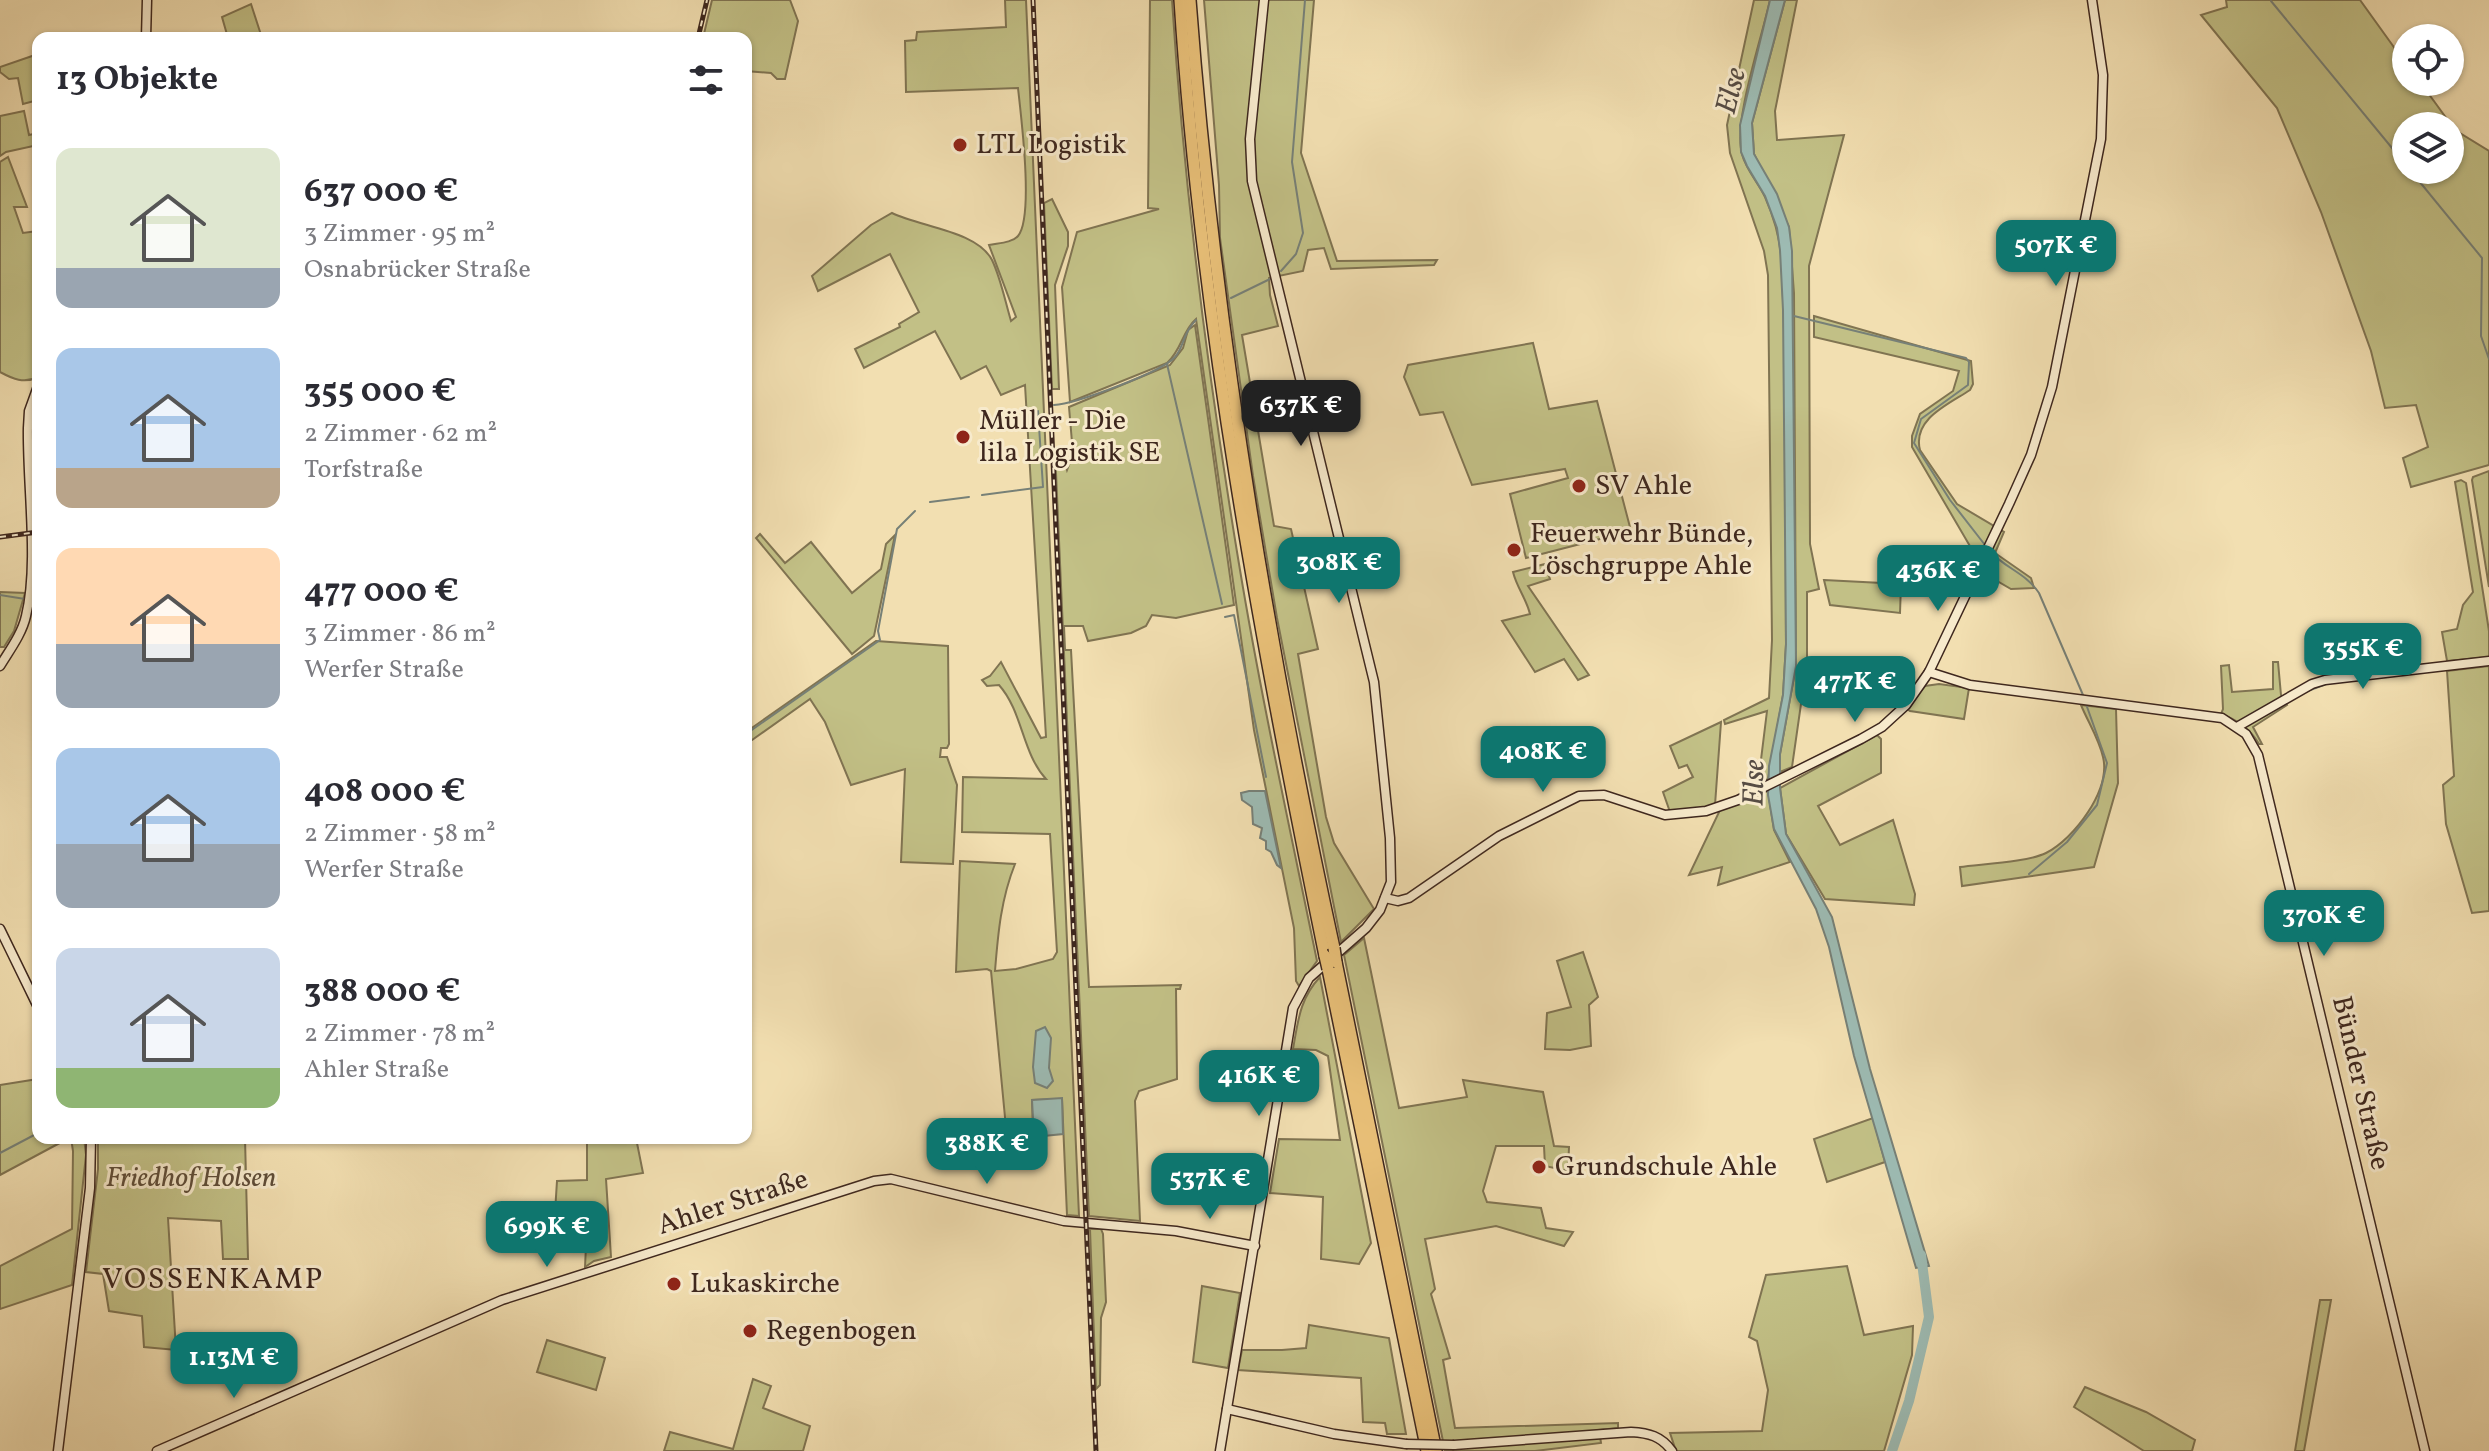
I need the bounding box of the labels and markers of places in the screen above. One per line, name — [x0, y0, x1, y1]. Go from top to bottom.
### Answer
place label: LTL Logistik — [976, 126, 1126, 165]
marker: LTL Logistik — [951, 136, 969, 154]
pin: 507K € — [1991, 220, 2121, 288]
pin: 637K € — [1236, 380, 1366, 448]
place label: Müller - Die lila Logistik SE — [979, 402, 1160, 473]
marker: Müller - Die lila Logistik SE — [954, 428, 972, 446]
place label: SV Ahle — [1595, 467, 1692, 506]
marker: SV Ahle — [1570, 477, 1588, 495]
place label: Feuerwehr Bünde, Löschgruppe Ahle — [1530, 515, 1753, 586]
pin: 308K € — [1274, 537, 1404, 605]
marker: Feuerwehr Bünde, Löschgruppe Ahle — [1505, 541, 1523, 559]
pin: 436K € — [1873, 545, 2003, 613]
pin: 355K € — [2298, 623, 2428, 691]
pin: 477K € — [1790, 656, 1920, 724]
pin: 408K € — [1478, 726, 1608, 794]
pin: 370K € — [2259, 890, 2389, 958]
pin: 416K € — [1194, 1050, 1324, 1118]
pin: 388K € — [922, 1118, 1052, 1186]
place label: Grundschule Ahle — [1555, 1148, 1777, 1187]
pin: 537K € — [1145, 1153, 1275, 1221]
marker: Grundschule Ahle — [1530, 1158, 1548, 1176]
pin: 699K € — [482, 1201, 612, 1269]
place label: Lukaskirche — [690, 1265, 840, 1304]
marker: Lukaskirche — [665, 1275, 683, 1293]
place label: Regenbogen — [766, 1312, 917, 1351]
marker: Regenbogen — [741, 1322, 759, 1340]
pin: 1.13M € — [160, 1332, 308, 1400]

